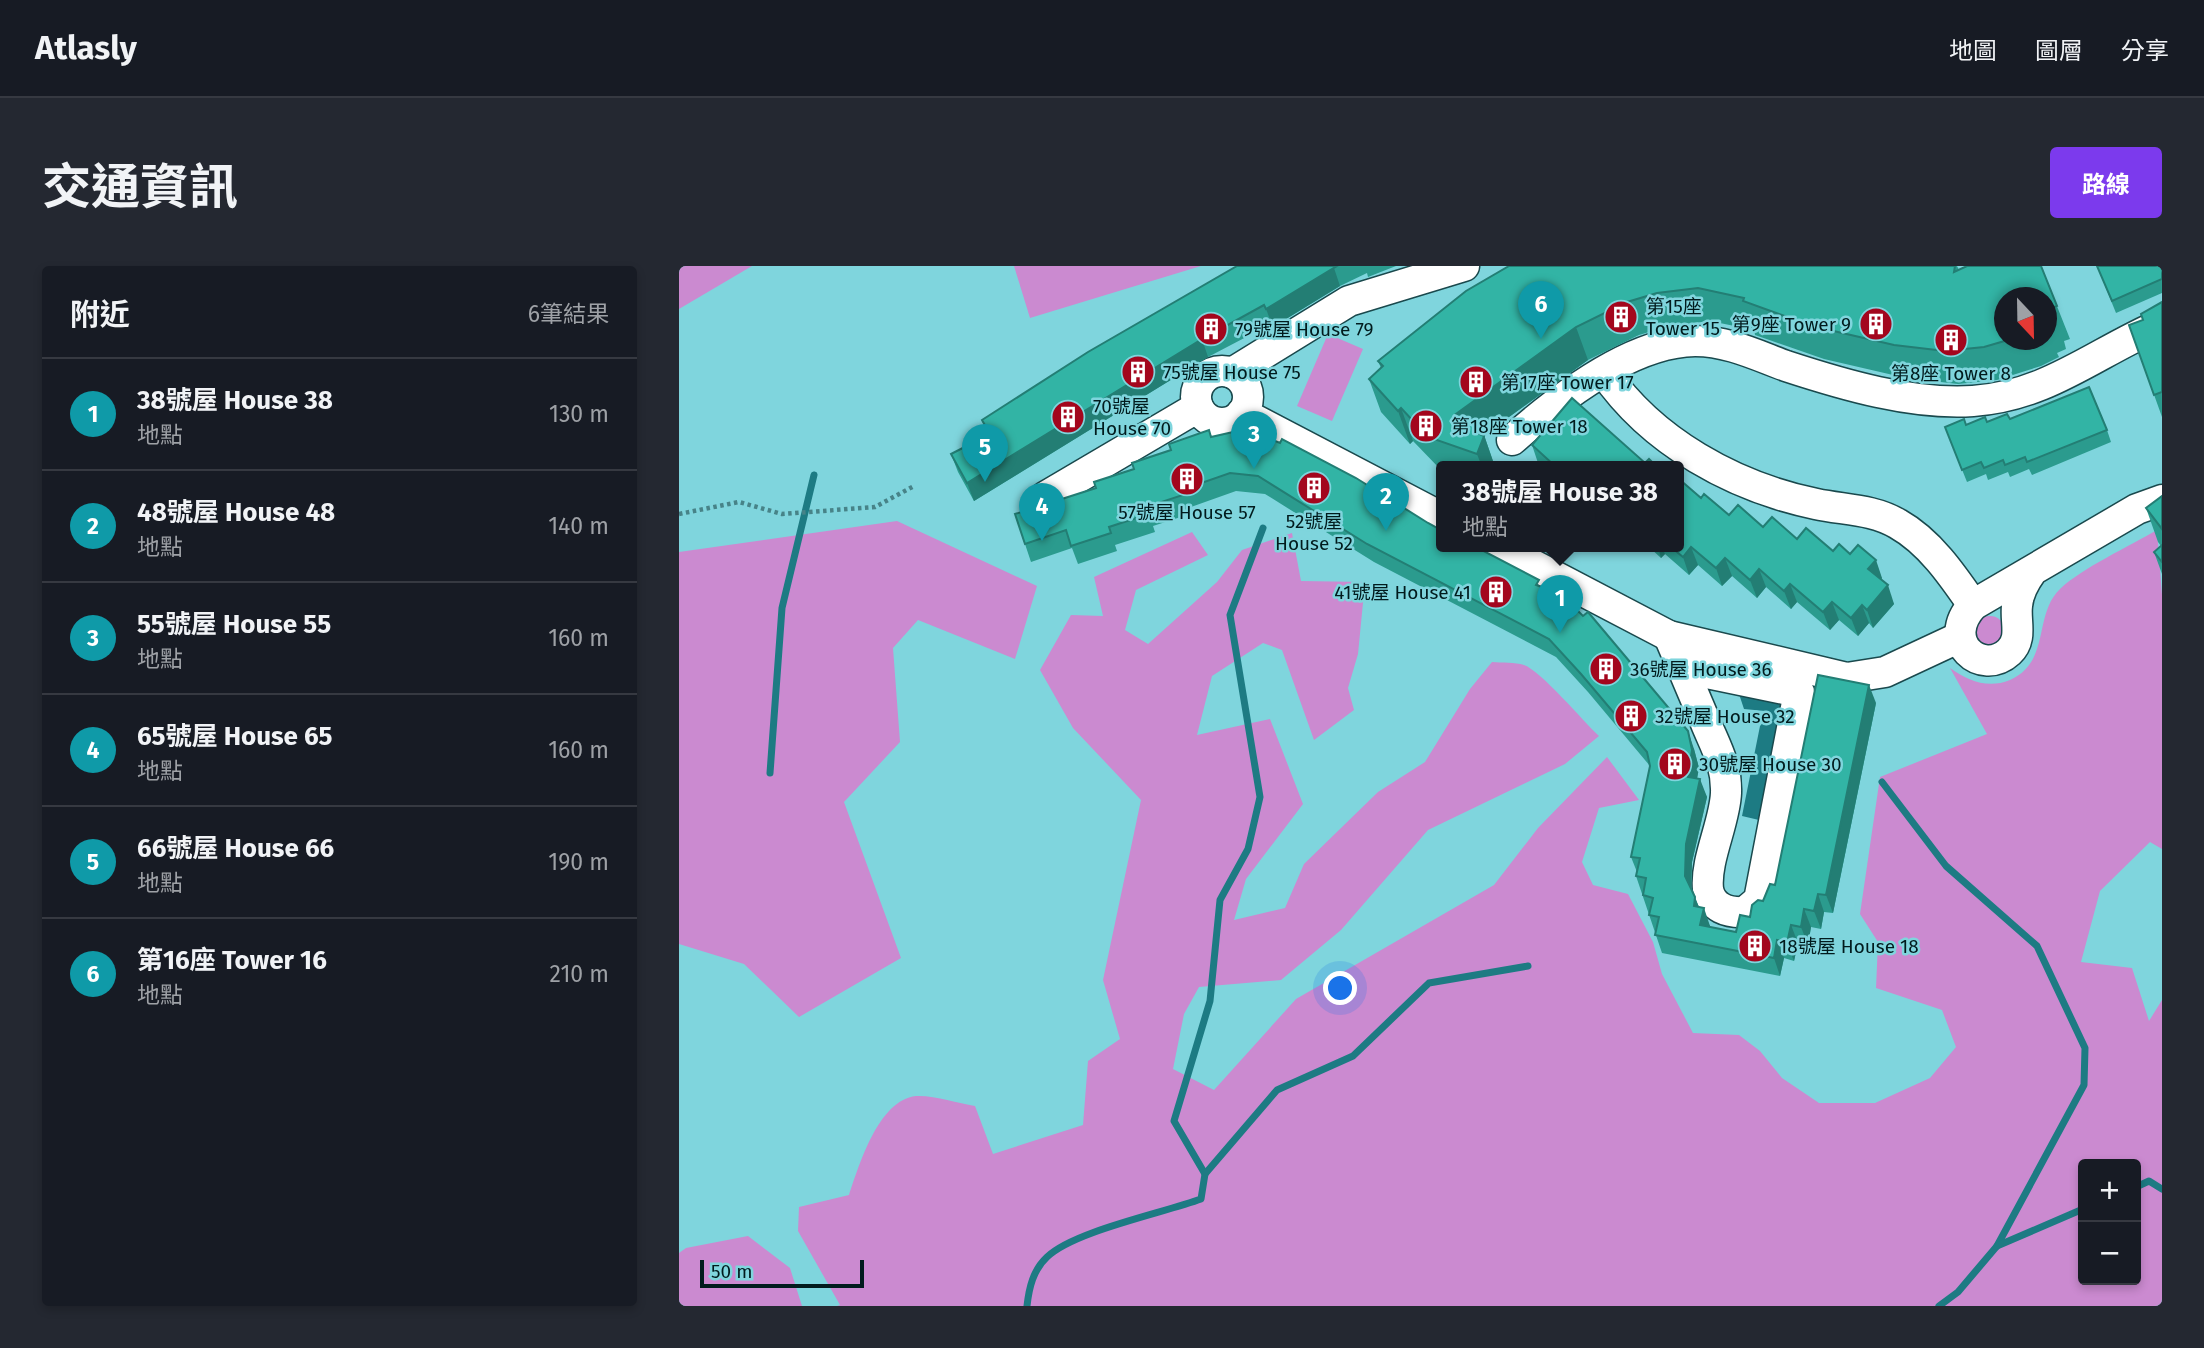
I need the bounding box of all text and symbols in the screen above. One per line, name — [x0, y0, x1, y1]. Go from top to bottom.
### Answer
text: Atlasly — [35, 28, 137, 68]
text: 地圖 — [1949, 37, 1997, 65]
text: 圖層 — [2035, 37, 2083, 65]
text: 分享 — [2121, 37, 2169, 65]
button: 路線 — [2050, 147, 2162, 218]
text: 交通資訊 — [42, 158, 238, 217]
pin: 6 — [1518, 281, 1564, 339]
north arrow — [1994, 287, 2057, 350]
place label: 第15座 Tower 15 — [1646, 295, 1720, 340]
text: 附近 — [70, 297, 130, 333]
building icon: 第15座 Tower 15 — [1602, 298, 1640, 336]
text: 6筆結果 — [528, 300, 609, 328]
building icon: 第9座 Tower 9 — [1857, 305, 1895, 343]
building icon: 79號屋 House 79 — [1192, 310, 1230, 348]
place label: 第9座 Tower 9 — [1732, 313, 1851, 336]
place label: 79號屋 House 79 — [1235, 318, 1374, 341]
building icon: 第8座 Tower 8 — [1932, 321, 1970, 359]
building icon: 75號屋 House 75 — [1119, 353, 1157, 391]
place label: 75號屋 House 75 — [1163, 361, 1301, 384]
place label: 第8座 Tower 8 — [1891, 362, 2011, 385]
building icon: 第17座 Tower 17 — [1457, 363, 1495, 401]
place label: 第17座 Tower 17 — [1501, 371, 1634, 394]
text: 38號屋 House 38 — [137, 385, 333, 416]
place label: 70號屋 House 70 — [1093, 395, 1171, 440]
building icon: 70號屋 House 70 — [1049, 398, 1087, 436]
text: 1 — [88, 400, 98, 428]
text: 130 m — [549, 400, 609, 428]
building icon: 第18座 Tower 18 — [1407, 407, 1445, 445]
pin: 3 — [1231, 411, 1277, 469]
place label: 第18座 Tower 18 — [1451, 415, 1588, 438]
text: 地點 — [137, 421, 183, 449]
pin: 5 — [962, 424, 1008, 482]
building icon: 57號屋 House 57 — [1168, 460, 1206, 498]
popup — [1436, 461, 1684, 552]
building icon: 52號屋 House 52 — [1295, 469, 1333, 507]
pin: 2 — [1363, 473, 1409, 531]
text: 38號屋 House 38 — [1462, 477, 1658, 508]
pin: 4 — [1019, 483, 1065, 541]
text: 48號屋 House 48 — [137, 497, 335, 528]
place label: 57號屋 House 57 — [1118, 501, 1256, 524]
place label: 52號屋 House 52 — [1275, 510, 1353, 555]
text: 2 — [87, 512, 99, 540]
text: 140 m — [548, 512, 609, 540]
text: 地點 — [1462, 513, 1508, 541]
text: 地點 — [137, 533, 183, 561]
building icon: 41號屋 House 41 — [1477, 573, 1515, 611]
pin: 1 — [1537, 575, 1583, 633]
place label: 41號屋 House 41 — [1334, 581, 1471, 604]
text: 55號屋 House 55 — [137, 609, 331, 640]
text: 3 — [87, 624, 99, 652]
text: 160 m — [548, 624, 609, 652]
text: 地點 — [137, 645, 183, 673]
building icon: 36號屋 House 36 — [1587, 650, 1625, 688]
place label: 36號屋 House 36 — [1630, 658, 1772, 681]
building icon: 32號屋 House 32 — [1612, 697, 1650, 735]
place label: 32號屋 House 32 — [1655, 705, 1795, 728]
text: 65號屋 House 65 — [137, 721, 333, 752]
text: 4 — [87, 736, 100, 764]
text: 160 m — [548, 736, 609, 764]
building icon: 30號屋 House 30 — [1656, 745, 1694, 783]
place label: 30號屋 House 30 — [1699, 753, 1842, 776]
text: 地點 — [137, 757, 183, 785]
text: 66號屋 House 66 — [137, 833, 334, 864]
text: 5 — [87, 848, 99, 876]
text: 190 m — [548, 848, 609, 876]
text: 地點 — [137, 869, 183, 897]
building icon: 18號屋 House 18 — [1736, 927, 1774, 965]
place label: 18號屋 House 18 — [1779, 935, 1919, 958]
text: 第16座 Tower 16 — [137, 945, 327, 976]
text: 6 — [87, 960, 99, 988]
text: 210 m — [550, 960, 609, 988]
your location — [1323, 971, 1357, 1005]
text: 地點 — [137, 981, 183, 1009]
map controls — [2078, 1159, 2141, 1285]
button: + — [2078, 1159, 2141, 1222]
button: − — [2078, 1222, 2141, 1285]
scale bar — [700, 1257, 865, 1289]
text: 50 m — [711, 1260, 752, 1283]

